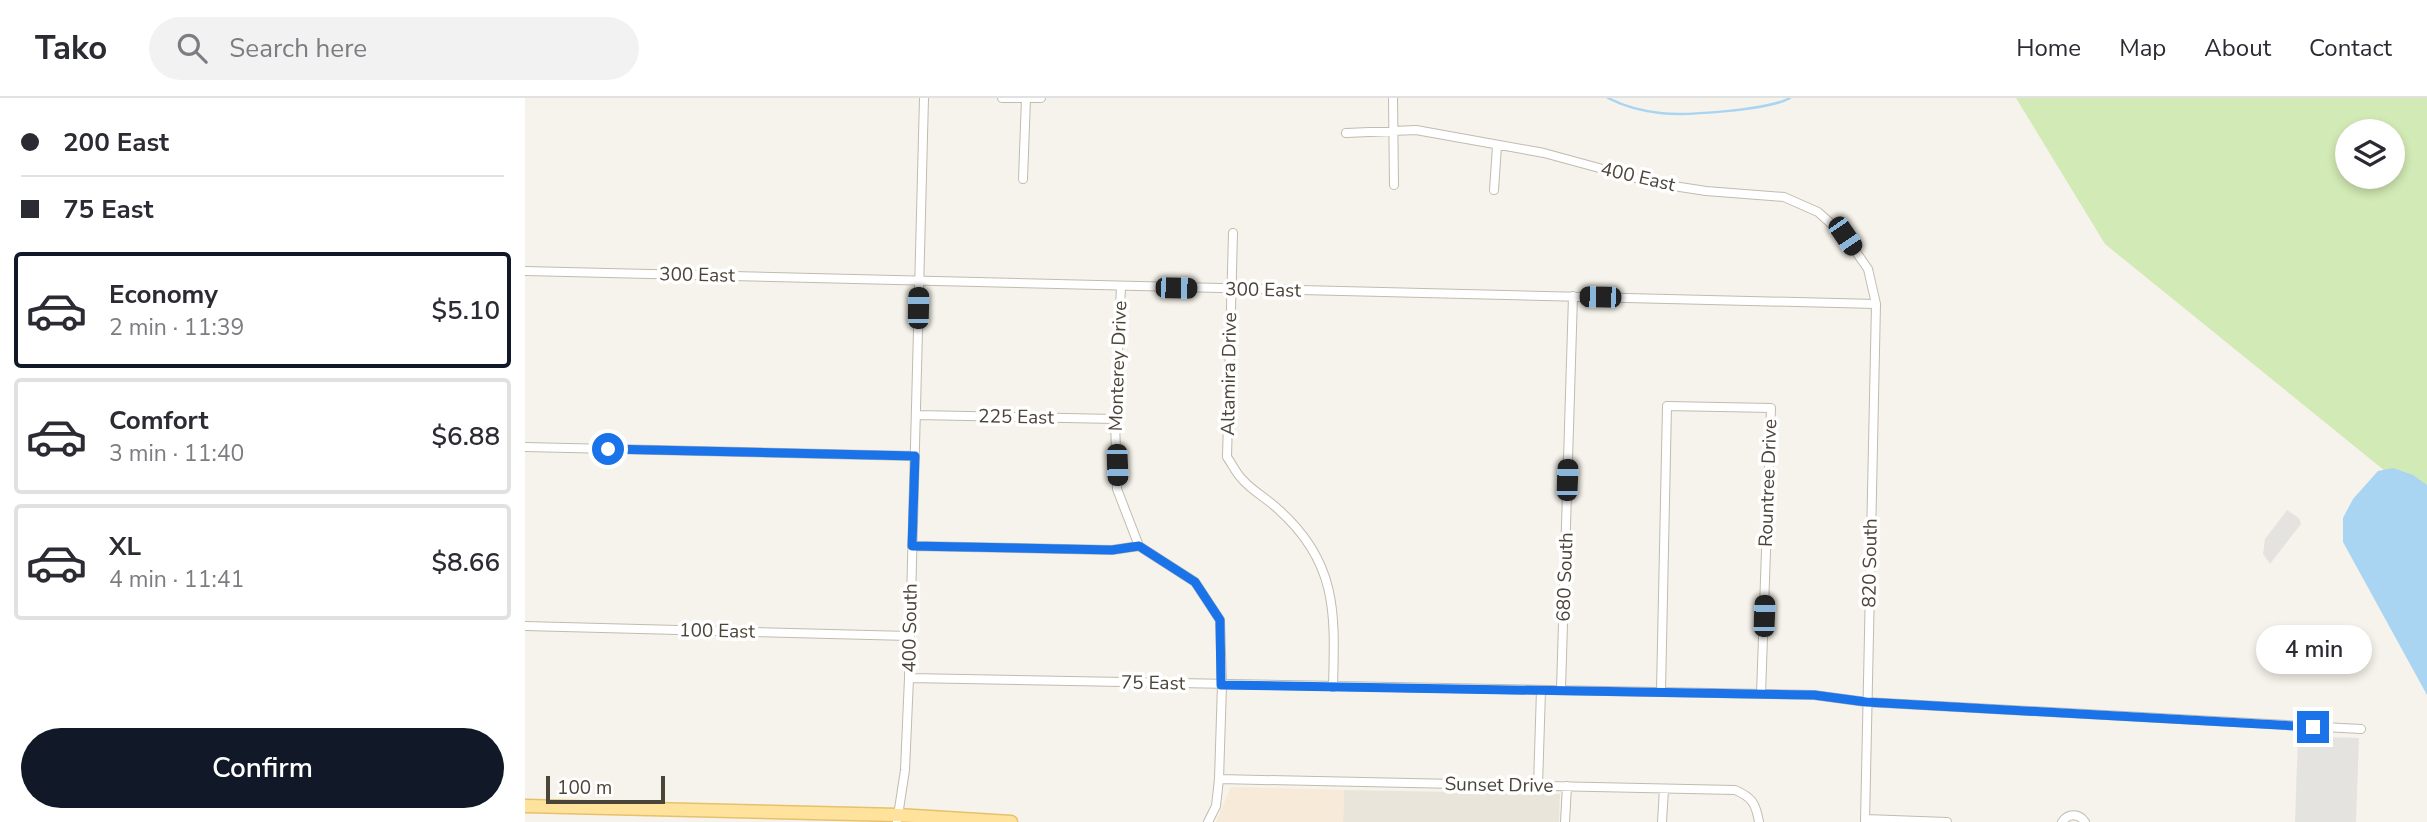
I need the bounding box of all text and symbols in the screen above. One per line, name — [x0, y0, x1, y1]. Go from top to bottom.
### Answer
search box — [149, 17, 639, 80]
text: Tako — [35, 26, 107, 71]
icon: search — [173, 29, 211, 67]
text: Search here — [229, 31, 367, 66]
text: Home — [2016, 32, 2081, 64]
text: Map — [2119, 32, 2166, 64]
text: About — [2204, 32, 2271, 64]
text: Contact — [2309, 32, 2392, 64]
map controls — [2335, 119, 2405, 189]
button: layers — [2335, 119, 2405, 189]
text: 200 East — [63, 125, 169, 160]
street label: 400 East — [1598, 156, 1678, 198]
text: 75 East — [63, 192, 153, 227]
car — [1825, 213, 1866, 259]
street label: 300 East — [659, 261, 735, 289]
street label: 300 East — [1225, 276, 1301, 304]
text: Economy — [109, 277, 218, 312]
car — [1155, 277, 1198, 299]
icon: car — [25, 279, 88, 342]
car — [1579, 286, 1622, 308]
car — [908, 287, 929, 329]
text: $5.10 — [431, 293, 500, 328]
street label: Monterey Drive — [1103, 300, 1133, 432]
text: 2 min · 11:39 — [109, 312, 244, 343]
street label: Altamira Drive — [1215, 312, 1243, 436]
text: Comfort — [109, 403, 209, 438]
street label: 225 East — [978, 403, 1054, 431]
icon: car — [25, 405, 88, 468]
text: $6.88 — [431, 419, 500, 454]
street label: Rountree Drive — [1753, 419, 1783, 547]
route start — [592, 433, 624, 465]
text: 3 min · 11:40 — [109, 438, 244, 469]
car — [1106, 444, 1129, 486]
car — [1556, 459, 1579, 501]
street label: 820 South — [1856, 518, 1884, 608]
text: XL — [109, 529, 141, 564]
icon: car — [25, 531, 88, 594]
street label: 680 South — [1550, 532, 1580, 622]
text: $8.66 — [431, 545, 500, 580]
text: 4 min · 11:41 — [109, 564, 244, 595]
street label: 400 South — [896, 583, 924, 673]
car — [1753, 595, 1776, 637]
street label: 100 East — [679, 617, 755, 645]
callout: 4 min — [2255, 626, 2371, 674]
text: 4 min — [2285, 634, 2343, 665]
street label: 75 East — [1121, 669, 1186, 697]
route end — [2297, 711, 2329, 743]
button: Confirm — [21, 728, 504, 808]
street label: Sunset Drive — [1444, 771, 1554, 799]
scale bar — [546, 773, 665, 805]
text: 100 m — [557, 775, 612, 801]

